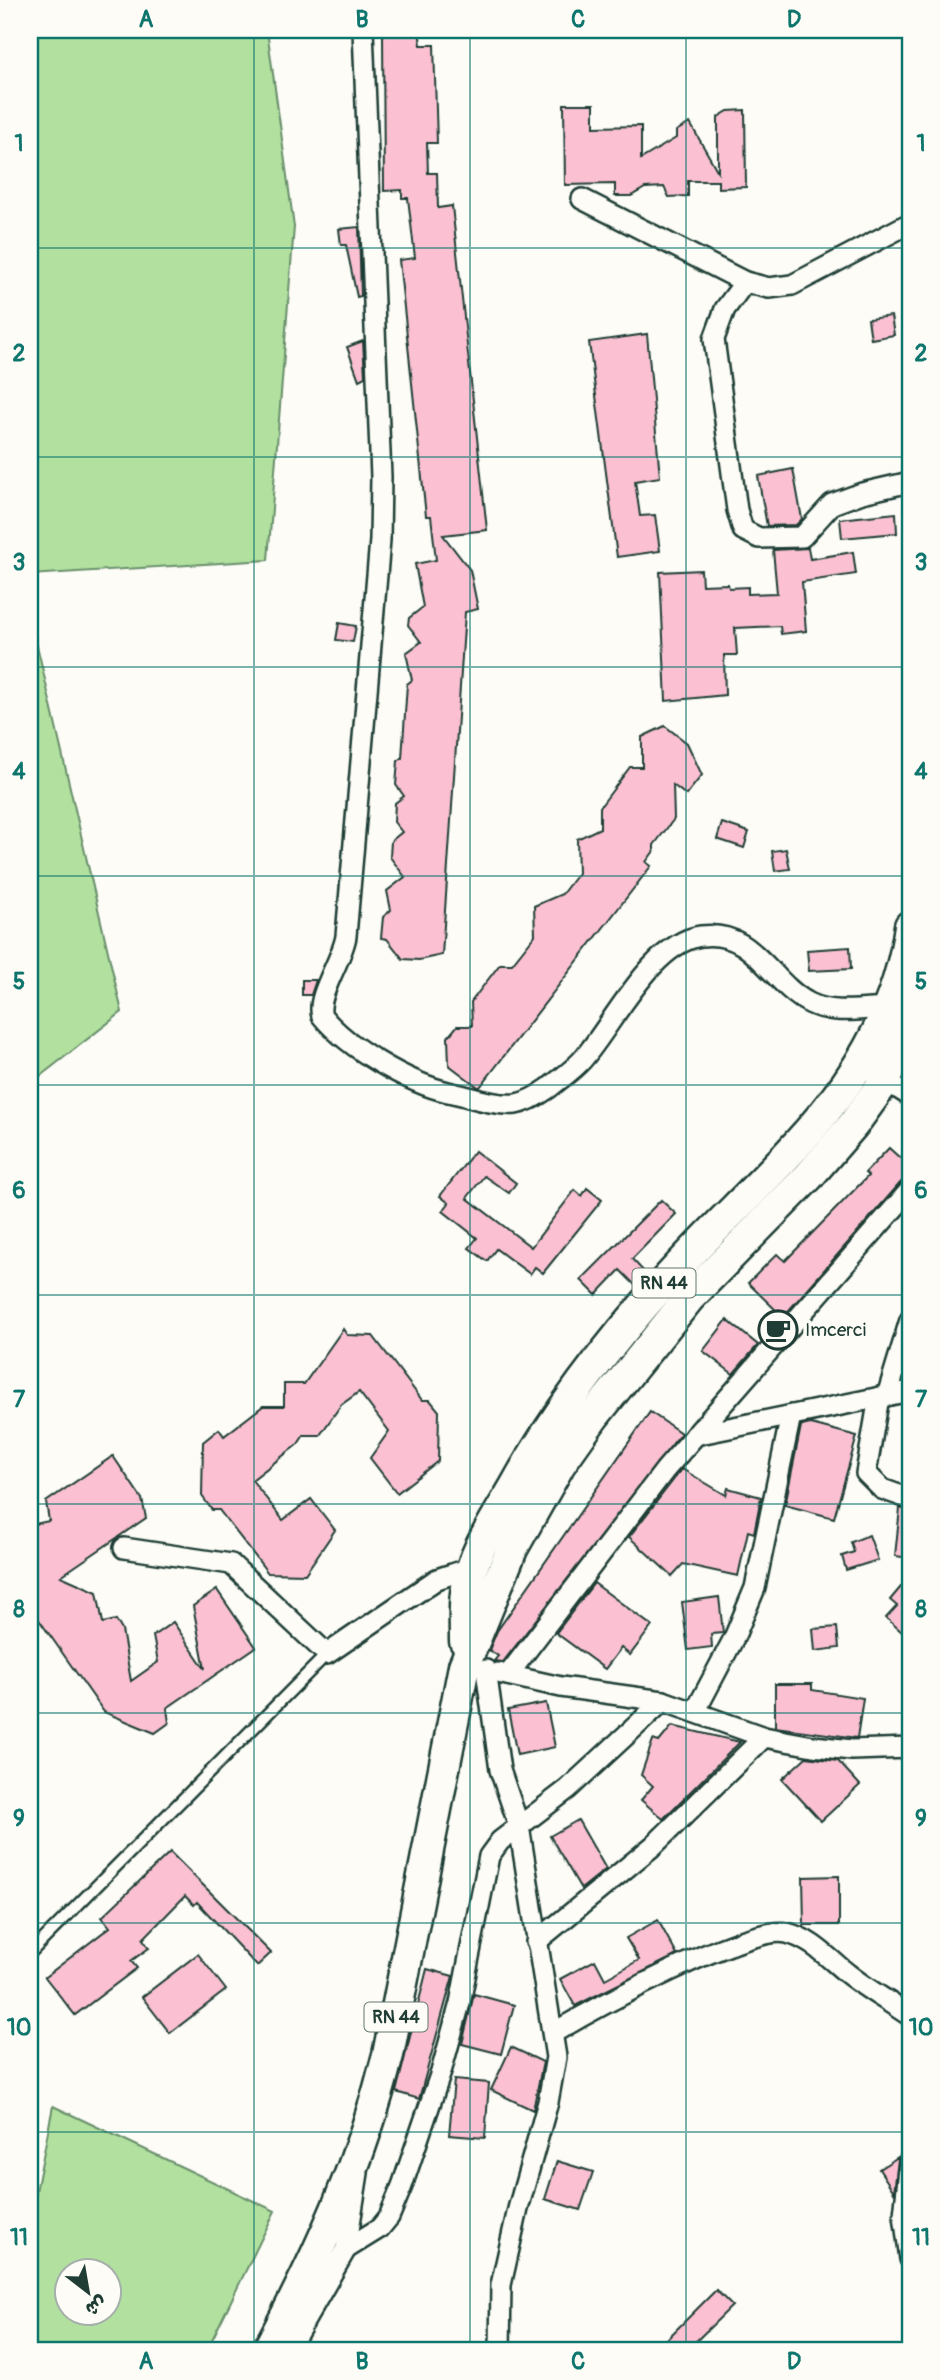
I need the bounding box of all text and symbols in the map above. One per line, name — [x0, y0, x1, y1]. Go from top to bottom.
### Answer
text: A — [139, 5, 154, 34]
text: B — [355, 5, 369, 34]
text: C — [571, 5, 585, 34]
text: D — [787, 5, 801, 34]
text: 1 — [15, 129, 24, 158]
text: 1 — [917, 129, 926, 158]
text: 2 — [13, 339, 26, 368]
text: 2 — [915, 339, 928, 368]
text: 3 — [13, 548, 25, 577]
text: 3 — [915, 548, 927, 577]
text: 4 — [12, 757, 26, 786]
text: 4 — [914, 757, 928, 786]
text: 5 — [13, 967, 25, 996]
text: 5 — [915, 967, 927, 996]
text: 6 — [12, 1176, 26, 1205]
text: 6 — [914, 1176, 928, 1205]
road number: RN 44 — [632, 1268, 696, 1298]
cafe icon: Imcerci — [757, 1309, 799, 1351]
place label: Imcerci — [805, 1318, 866, 1342]
text: 7 — [13, 1385, 26, 1414]
text: 7 — [915, 1385, 928, 1414]
text: 8 — [13, 1595, 25, 1624]
text: 8 — [915, 1595, 927, 1624]
text: 9 — [13, 1804, 25, 1833]
text: 9 — [915, 1804, 927, 1833]
road number: RN 44 — [364, 2003, 428, 2032]
text: 10 — [7, 2013, 31, 2042]
text: 10 — [909, 2013, 933, 2042]
text: 11 — [10, 2223, 28, 2252]
text: 11 — [912, 2223, 930, 2252]
north arrow — [52, 2258, 122, 2328]
text: ش — [81, 2290, 111, 2321]
text: A — [139, 2347, 154, 2376]
text: B — [355, 2347, 369, 2376]
text: C — [571, 2347, 585, 2376]
text: D — [787, 2347, 801, 2376]

